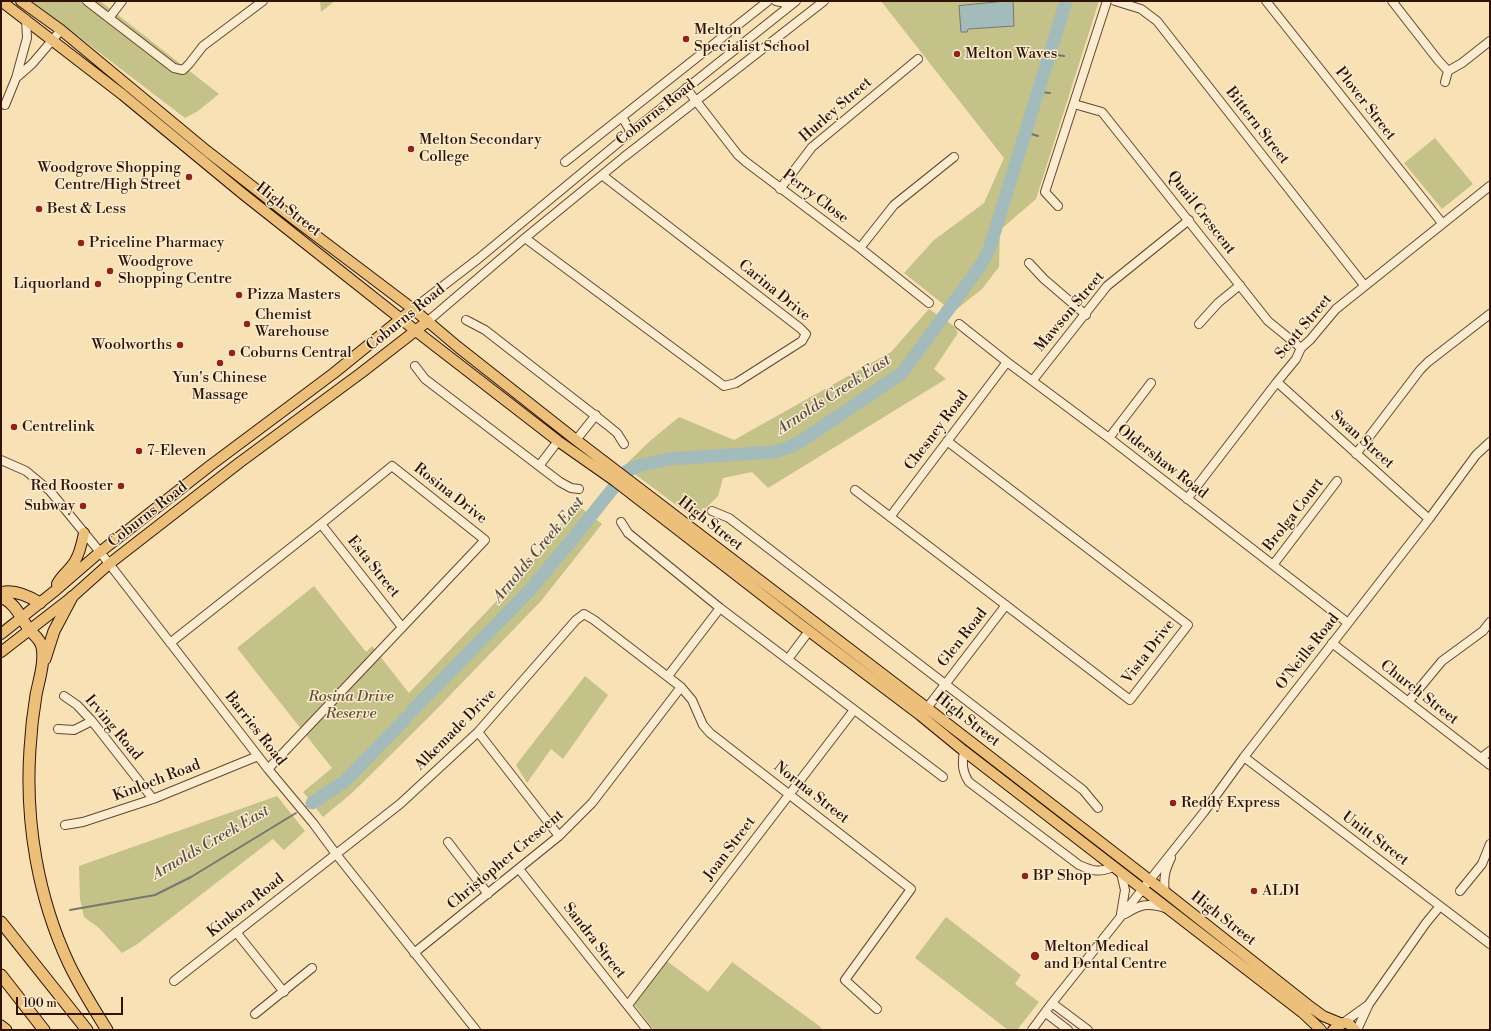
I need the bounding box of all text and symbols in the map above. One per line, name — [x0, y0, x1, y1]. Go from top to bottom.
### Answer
place label: Melton Specialist School — [694, 21, 810, 56]
marker: Melton Specialist School — [681, 34, 691, 44]
place label: Melton Waves — [965, 45, 1057, 63]
marker: Melton Waves — [952, 49, 962, 59]
street label: Plover Street — [1331, 64, 1399, 144]
street label: Hurley Street — [796, 74, 876, 146]
street label: Coburns Road — [613, 76, 699, 150]
street label: Bittern Street — [1221, 84, 1293, 168]
place label: Melton Secondary College — [419, 131, 541, 166]
marker: Melton Secondary College — [406, 144, 416, 154]
place label: Woodgrove Shopping Centre/High Street — [38, 159, 181, 194]
street label: Perry Close — [778, 166, 852, 228]
street label: Quail Crescent — [1163, 168, 1239, 258]
marker: Woodgrove Shopping Centre/High Street — [184, 172, 194, 182]
street label: High Street — [252, 179, 324, 241]
place label: Best & Less — [47, 200, 126, 218]
marker: Best & Less — [34, 204, 44, 214]
place label: Priceline Pharmacy — [89, 234, 224, 252]
marker: Priceline Pharmacy — [76, 238, 86, 248]
place label: Woodgrove Shopping Centre — [118, 253, 232, 288]
street label: Carina Drive — [734, 256, 814, 326]
marker: Woodgrove Shopping Centre — [105, 266, 115, 276]
street label: Mawson Street — [1031, 268, 1109, 356]
place label: Liquorland — [13, 275, 90, 293]
marker: Liquorland — [93, 279, 103, 289]
street label: Coburns Road — [363, 281, 449, 355]
place label: Pizza Masters — [247, 286, 341, 304]
marker: Pizza Masters — [234, 290, 244, 300]
street label: Scott Street — [1272, 291, 1336, 363]
place label: Chemist Warehouse — [255, 306, 329, 341]
marker: Chemist Warehouse — [242, 319, 252, 329]
place label: Woolworths — [92, 336, 172, 354]
marker: Woolworths — [175, 340, 185, 350]
place label: Coburns Central — [240, 344, 352, 362]
marker: Coburns Central — [227, 348, 237, 358]
water label: Arnolds Creek East — [773, 351, 895, 439]
marker: Yun's Chinese Massage — [215, 358, 225, 368]
place label: Yun's Chinese Massage — [173, 369, 267, 404]
street label: Chesney Road — [901, 388, 973, 474]
street label: Swan Street — [1327, 407, 1397, 473]
place label: Centrelink — [22, 418, 94, 436]
street label: Oldershaw Road — [1113, 421, 1211, 503]
marker: Centrelink — [9, 422, 19, 432]
place label: 7-Eleven — [147, 442, 206, 460]
marker: 7-Eleven — [134, 446, 144, 456]
street label: Rosina Drive — [410, 460, 490, 528]
street label: Brolga Court — [1260, 475, 1328, 555]
place label: Red Rooster — [31, 477, 113, 495]
street label: Coburns Road — [105, 478, 191, 552]
marker: Red Rooster — [116, 481, 126, 491]
water label: Arnolds Creek East — [489, 493, 589, 607]
street label: High Street — [674, 493, 746, 555]
place label: Subway — [24, 497, 75, 515]
marker: Subway — [78, 501, 88, 511]
street label: Esta Street — [343, 533, 403, 601]
street label: Glen Road — [934, 605, 992, 671]
street label: O'Neills Road — [1273, 610, 1343, 694]
street label: Vista Drive — [1119, 616, 1179, 688]
street label: Church Street — [1376, 657, 1462, 729]
street label: Alkemade Drive — [411, 685, 501, 775]
park label: Rosina Drive Reserve — [308, 688, 394, 723]
street label: Barries Road — [221, 689, 289, 769]
street label: High Street — [931, 689, 1003, 751]
street label: Irving Road — [80, 692, 146, 764]
street label: Kinloch Road — [111, 756, 203, 806]
street label: Norma Street — [770, 758, 852, 828]
place label: Reddy Express — [1181, 794, 1280, 812]
marker: Reddy Express — [1168, 798, 1178, 808]
water label: Arnolds Creek East — [149, 802, 273, 884]
street label: Christopher Crescent — [444, 806, 568, 914]
street label: Unitt Street — [1338, 808, 1412, 870]
street label: Joan Street — [700, 814, 760, 884]
place label: BP Shop — [1033, 867, 1092, 885]
street label: Kinkora Road — [204, 870, 288, 942]
marker: BP Shop — [1020, 871, 1030, 881]
place label: ALDI — [1262, 882, 1300, 900]
marker: ALDI — [1249, 886, 1259, 896]
street label: High Street — [1187, 888, 1259, 950]
street label: Sandra Street — [559, 899, 629, 983]
place label: Melton Medical and Dental Centre — [1044, 938, 1167, 973]
marker: Melton Medical and Dental Centre — [1029, 950, 1041, 962]
scale bar — [18, 989, 125, 1015]
text: 100 m — [23, 996, 57, 1011]

